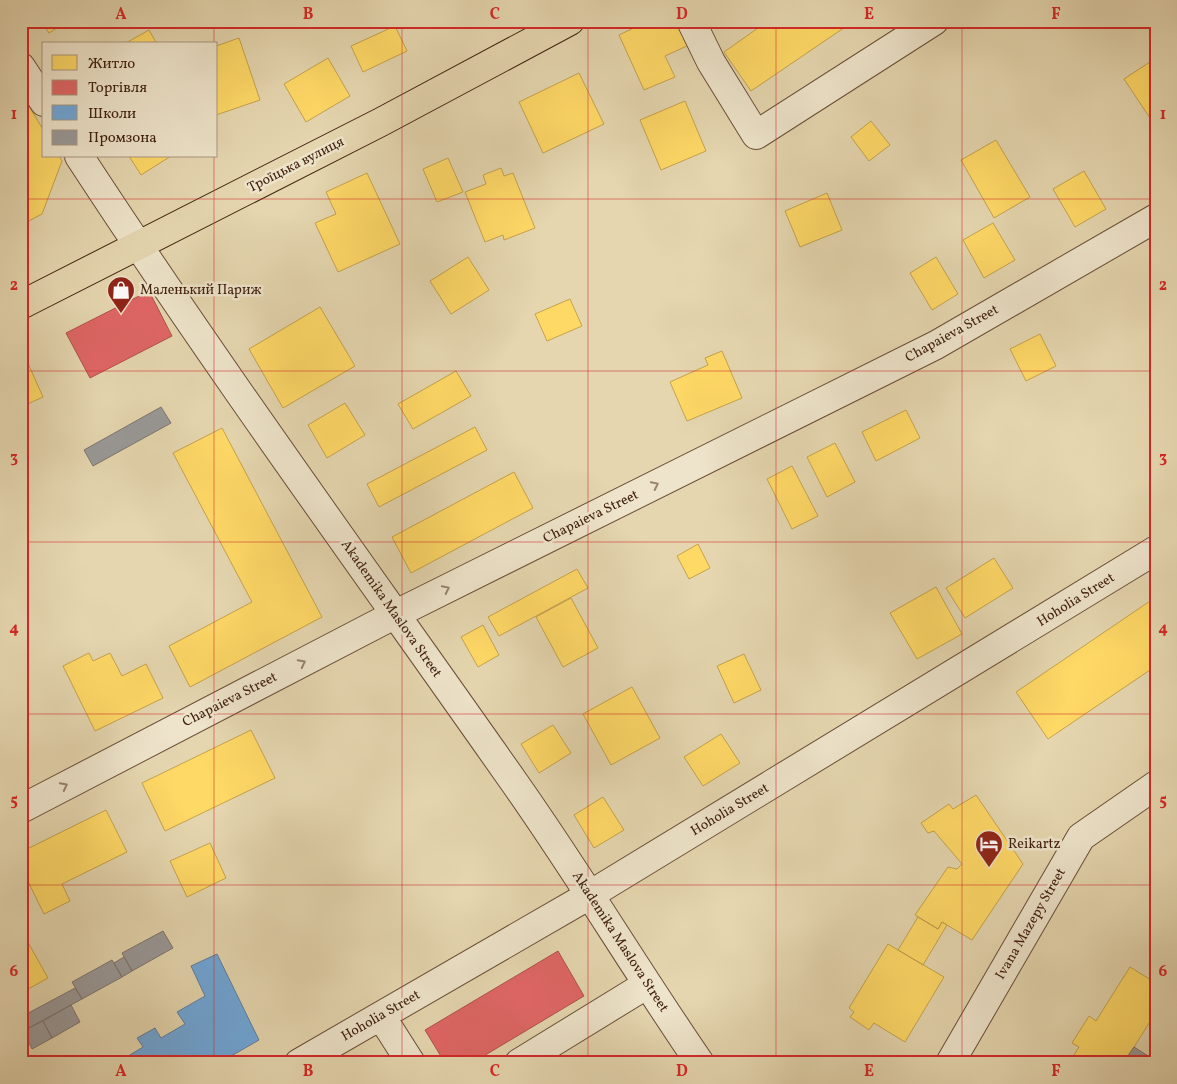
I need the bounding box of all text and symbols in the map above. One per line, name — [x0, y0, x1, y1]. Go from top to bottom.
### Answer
text: A — [115, 4, 127, 26]
text: B — [303, 4, 314, 26]
text: C — [490, 4, 500, 26]
text: D — [676, 4, 688, 26]
text: E — [864, 4, 874, 26]
text: F — [1051, 4, 1061, 26]
legend — [42, 42, 218, 158]
text: Житло — [88, 54, 135, 75]
text: Торгівля — [88, 78, 147, 99]
text: 1 — [11, 104, 17, 126]
text: Школи — [88, 104, 136, 125]
text: 1 — [1160, 104, 1166, 126]
text: Промзона — [88, 128, 157, 149]
street label: Троїцька вулиця — [245, 133, 347, 197]
text: 2 — [10, 275, 18, 297]
shop icon: Маленький Париж — [106, 275, 136, 314]
text: 2 — [1159, 275, 1167, 297]
place label: Маленький Париж — [140, 281, 262, 300]
street label: Chapaieva Street — [902, 300, 1002, 368]
text: 3 — [10, 447, 18, 469]
text: 3 — [1159, 447, 1167, 469]
one-way arrow — [649, 481, 658, 491]
street label: Chapaieva Street — [540, 486, 642, 548]
street label: Akademika Maslova Street — [336, 536, 446, 682]
street label: Hoholia Street — [1033, 568, 1119, 631]
one-way arrow — [441, 585, 450, 595]
text: 4 — [9, 618, 19, 640]
text: 4 — [1158, 618, 1168, 640]
one-way arrow — [297, 659, 306, 669]
street label: Chapaieva Street — [179, 668, 281, 732]
street label: Hoholia Street — [687, 779, 773, 841]
one-way arrow — [59, 782, 68, 792]
text: 5 — [10, 790, 18, 812]
text: 5 — [1159, 790, 1167, 812]
hotel icon: Reikartz — [974, 829, 1004, 868]
place label: Reikartz — [1008, 835, 1061, 854]
street label: Ivana Mazepy Street — [991, 865, 1071, 983]
street label: Akademika Maslova Street — [567, 868, 673, 1016]
text: 6 — [10, 961, 19, 983]
text: 6 — [1159, 961, 1168, 983]
street label: Hoholia Street — [338, 986, 424, 1046]
text: A — [115, 1061, 127, 1083]
text: B — [303, 1061, 314, 1083]
text: C — [490, 1061, 500, 1083]
text: D — [676, 1061, 688, 1083]
text: E — [864, 1061, 874, 1083]
text: F — [1051, 1061, 1061, 1083]

